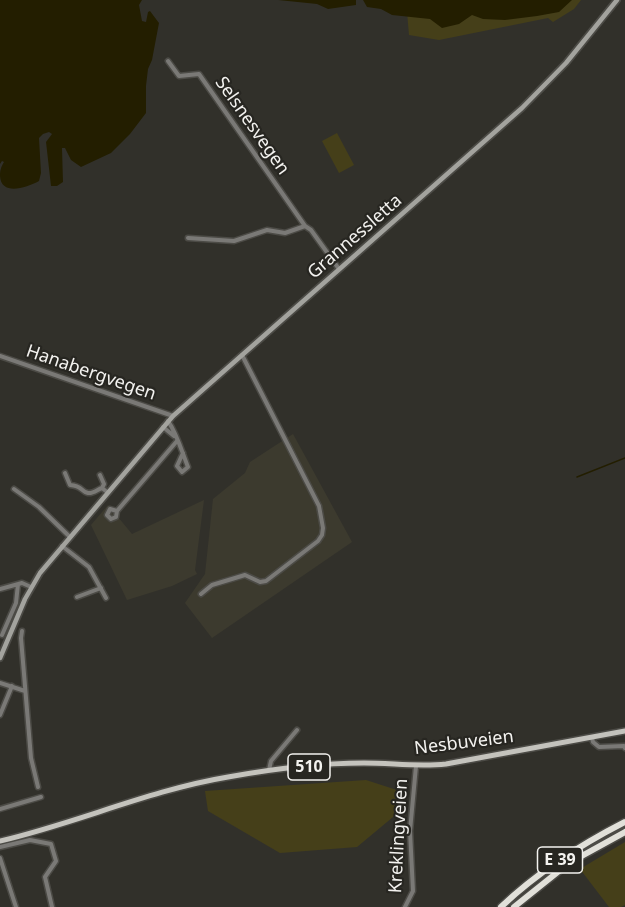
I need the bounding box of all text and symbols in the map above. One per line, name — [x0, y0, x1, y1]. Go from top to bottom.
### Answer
street label: Selsnesvegen — [210, 73, 294, 179]
street label: Grannessletta — [303, 190, 407, 284]
street label: Hanabergvegen — [23, 341, 159, 405]
street label: Nesbuveien — [413, 726, 515, 760]
road number: 510 — [288, 754, 330, 780]
street label: Kreklingveien — [385, 778, 413, 894]
road number: E 39 — [538, 847, 582, 873]

